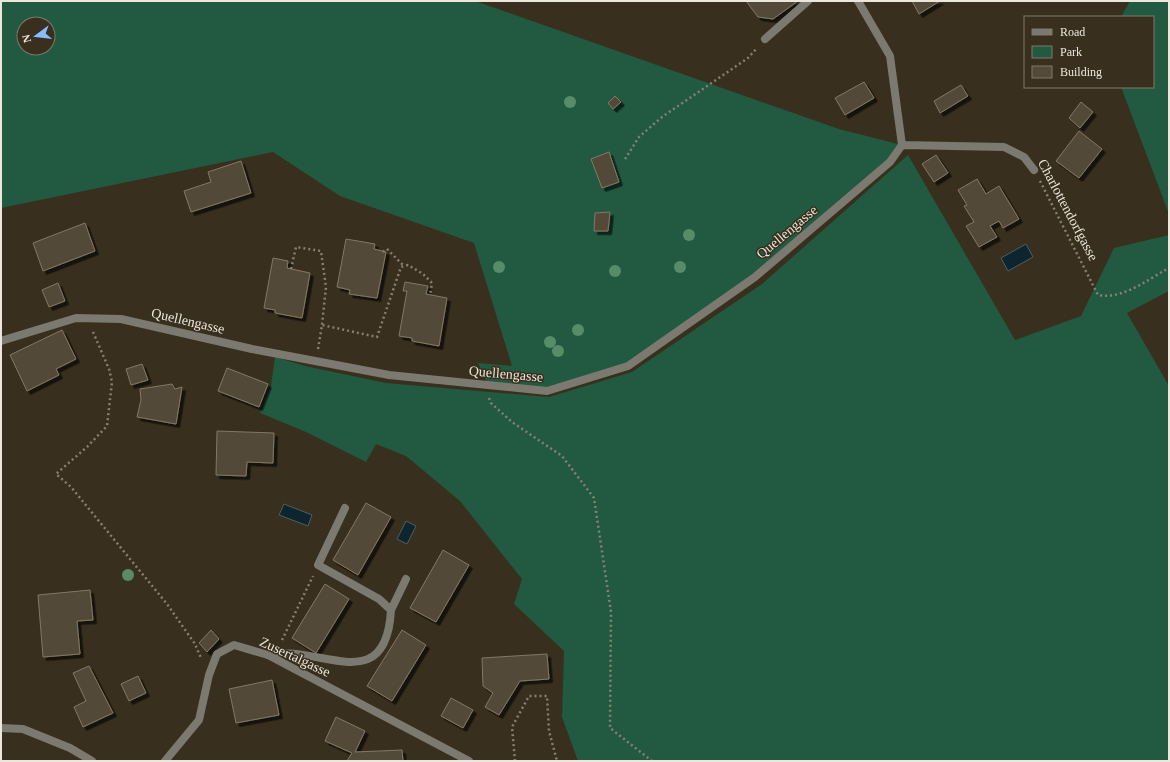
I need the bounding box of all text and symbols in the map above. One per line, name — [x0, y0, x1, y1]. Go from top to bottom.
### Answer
north arrow — [16, 16, 56, 56]
legend — [1024, 16, 1154, 88]
text: Road — [1060, 25, 1085, 39]
text: N — [20, 33, 33, 44]
text: Park — [1060, 45, 1082, 59]
text: Building — [1060, 65, 1102, 79]
street label: Charlottendorfgasse — [1035, 157, 1101, 263]
street label: Quellengasse — [754, 202, 820, 262]
street label: Quellengasse — [150, 305, 226, 337]
street label: Quellengasse — [468, 363, 544, 385]
street label: Zusertalgasse — [257, 634, 333, 680]

